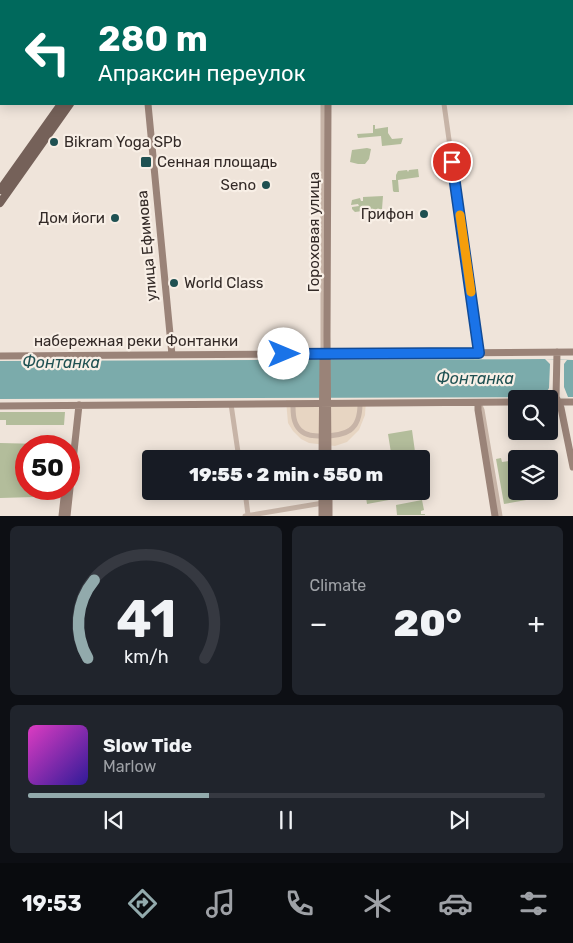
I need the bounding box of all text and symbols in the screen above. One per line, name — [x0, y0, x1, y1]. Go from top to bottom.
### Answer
text: 280 m — [98, 18, 208, 60]
icon: left — [15, 20, 80, 85]
text: Апраксин переулок — [98, 60, 306, 87]
place label: Bikram Yoga SPb — [64, 133, 182, 151]
marker: Bikram Yoga SPb — [48, 136, 60, 148]
pin — [431, 141, 473, 183]
icon: arrive — [438, 148, 466, 176]
place label: Сенная площадь — [157, 153, 277, 171]
marker: Сенная площадь — [139, 155, 153, 169]
street label: Гороховая улица — [305, 172, 323, 292]
place label: Seno — [221, 176, 256, 194]
marker: Seno — [260, 179, 272, 191]
street label: улица Ефимова — [133, 190, 161, 302]
place label: Грифон — [361, 205, 414, 223]
marker: Грифон — [418, 208, 430, 220]
place label: Дом йоги — [39, 209, 105, 227]
marker: Дом йоги — [109, 212, 121, 224]
place label: World Class — [184, 274, 264, 292]
marker: World Class — [168, 277, 180, 289]
position arrow — [257, 327, 309, 379]
street label: набережная реки Фонтанки — [34, 332, 238, 350]
water label: Фонтанка — [22, 353, 100, 372]
water label: Фонтанка — [436, 369, 514, 388]
map controls — [508, 390, 558, 500]
button: search — [508, 390, 558, 440]
speed limit sign: 50 — [15, 435, 80, 500]
button: layers — [508, 450, 558, 500]
text: 19:55 · 2 min · 550 m — [189, 463, 383, 486]
text: Climate — [310, 576, 366, 595]
text: 41 — [116, 588, 176, 650]
text: 20° — [394, 600, 462, 646]
text: − — [310, 607, 328, 640]
text: + — [528, 607, 545, 640]
text: km/h — [123, 646, 168, 667]
text: Slow Tide — [103, 734, 192, 757]
text: Marlow — [103, 757, 156, 776]
icon: previous — [100, 806, 128, 834]
icon: pause — [272, 806, 300, 834]
icon: next — [445, 806, 473, 834]
icon: directions — [125, 886, 160, 921]
icon: music — [203, 886, 238, 921]
icon: phone — [282, 886, 317, 921]
icon: climate — [360, 886, 395, 921]
icon: car — [438, 886, 473, 921]
icon: filters — [516, 886, 551, 921]
text: 19:53 — [22, 890, 82, 917]

